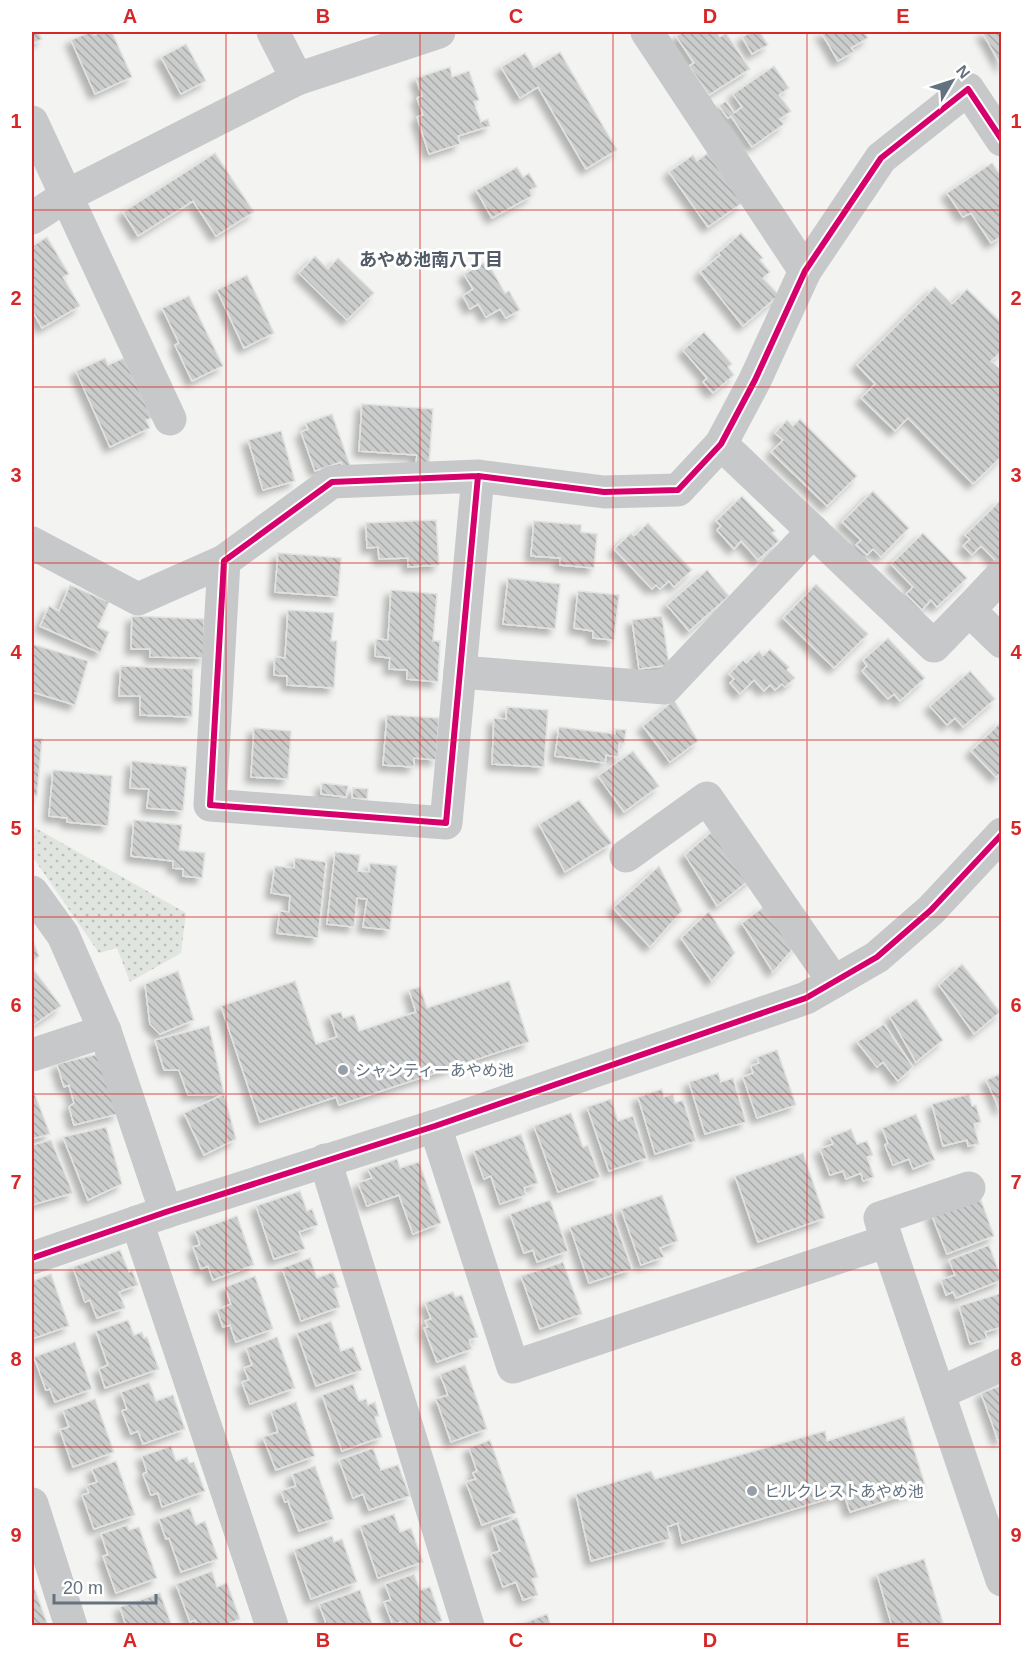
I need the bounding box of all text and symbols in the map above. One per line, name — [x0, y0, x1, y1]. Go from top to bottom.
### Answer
text: A — [123, 5, 137, 27]
text: B — [316, 5, 330, 27]
text: C — [509, 5, 523, 27]
text: D — [703, 5, 717, 27]
text: E — [896, 5, 910, 27]
north arrow — [922, 51, 982, 111]
text: N — [953, 62, 974, 82]
text: 1 — [10, 110, 22, 132]
text: 1 — [1010, 110, 1022, 132]
district label: あやめ池南八丁目 — [359, 250, 503, 270]
text: 2 — [10, 287, 22, 309]
text: 2 — [1010, 287, 1022, 309]
text: 3 — [10, 464, 22, 486]
text: 3 — [1010, 464, 1022, 486]
text: 4 — [10, 641, 22, 663]
text: 4 — [1010, 641, 1022, 663]
text: 5 — [10, 817, 22, 839]
text: 5 — [1010, 817, 1022, 839]
text: 6 — [10, 994, 22, 1016]
text: 6 — [1010, 994, 1022, 1016]
place label: シャンティーあやめ池 — [355, 1062, 514, 1079]
marker: シャンティーあやめ池 — [336, 1063, 350, 1077]
text: 7 — [10, 1171, 22, 1193]
text: 7 — [1010, 1171, 1022, 1193]
text: 8 — [10, 1348, 22, 1370]
text: 8 — [1010, 1348, 1022, 1370]
place label: ヒルクレストあやめ池 — [764, 1483, 924, 1500]
marker: ヒルクレストあやめ池 — [745, 1484, 759, 1498]
text: 9 — [10, 1524, 22, 1546]
text: 9 — [1010, 1524, 1022, 1546]
scale bar — [54, 1567, 156, 1605]
text: 20 m — [63, 1578, 103, 1598]
text: A — [123, 1629, 137, 1651]
text: B — [316, 1629, 330, 1651]
text: C — [509, 1629, 523, 1651]
text: D — [703, 1629, 717, 1651]
text: E — [896, 1629, 910, 1651]

